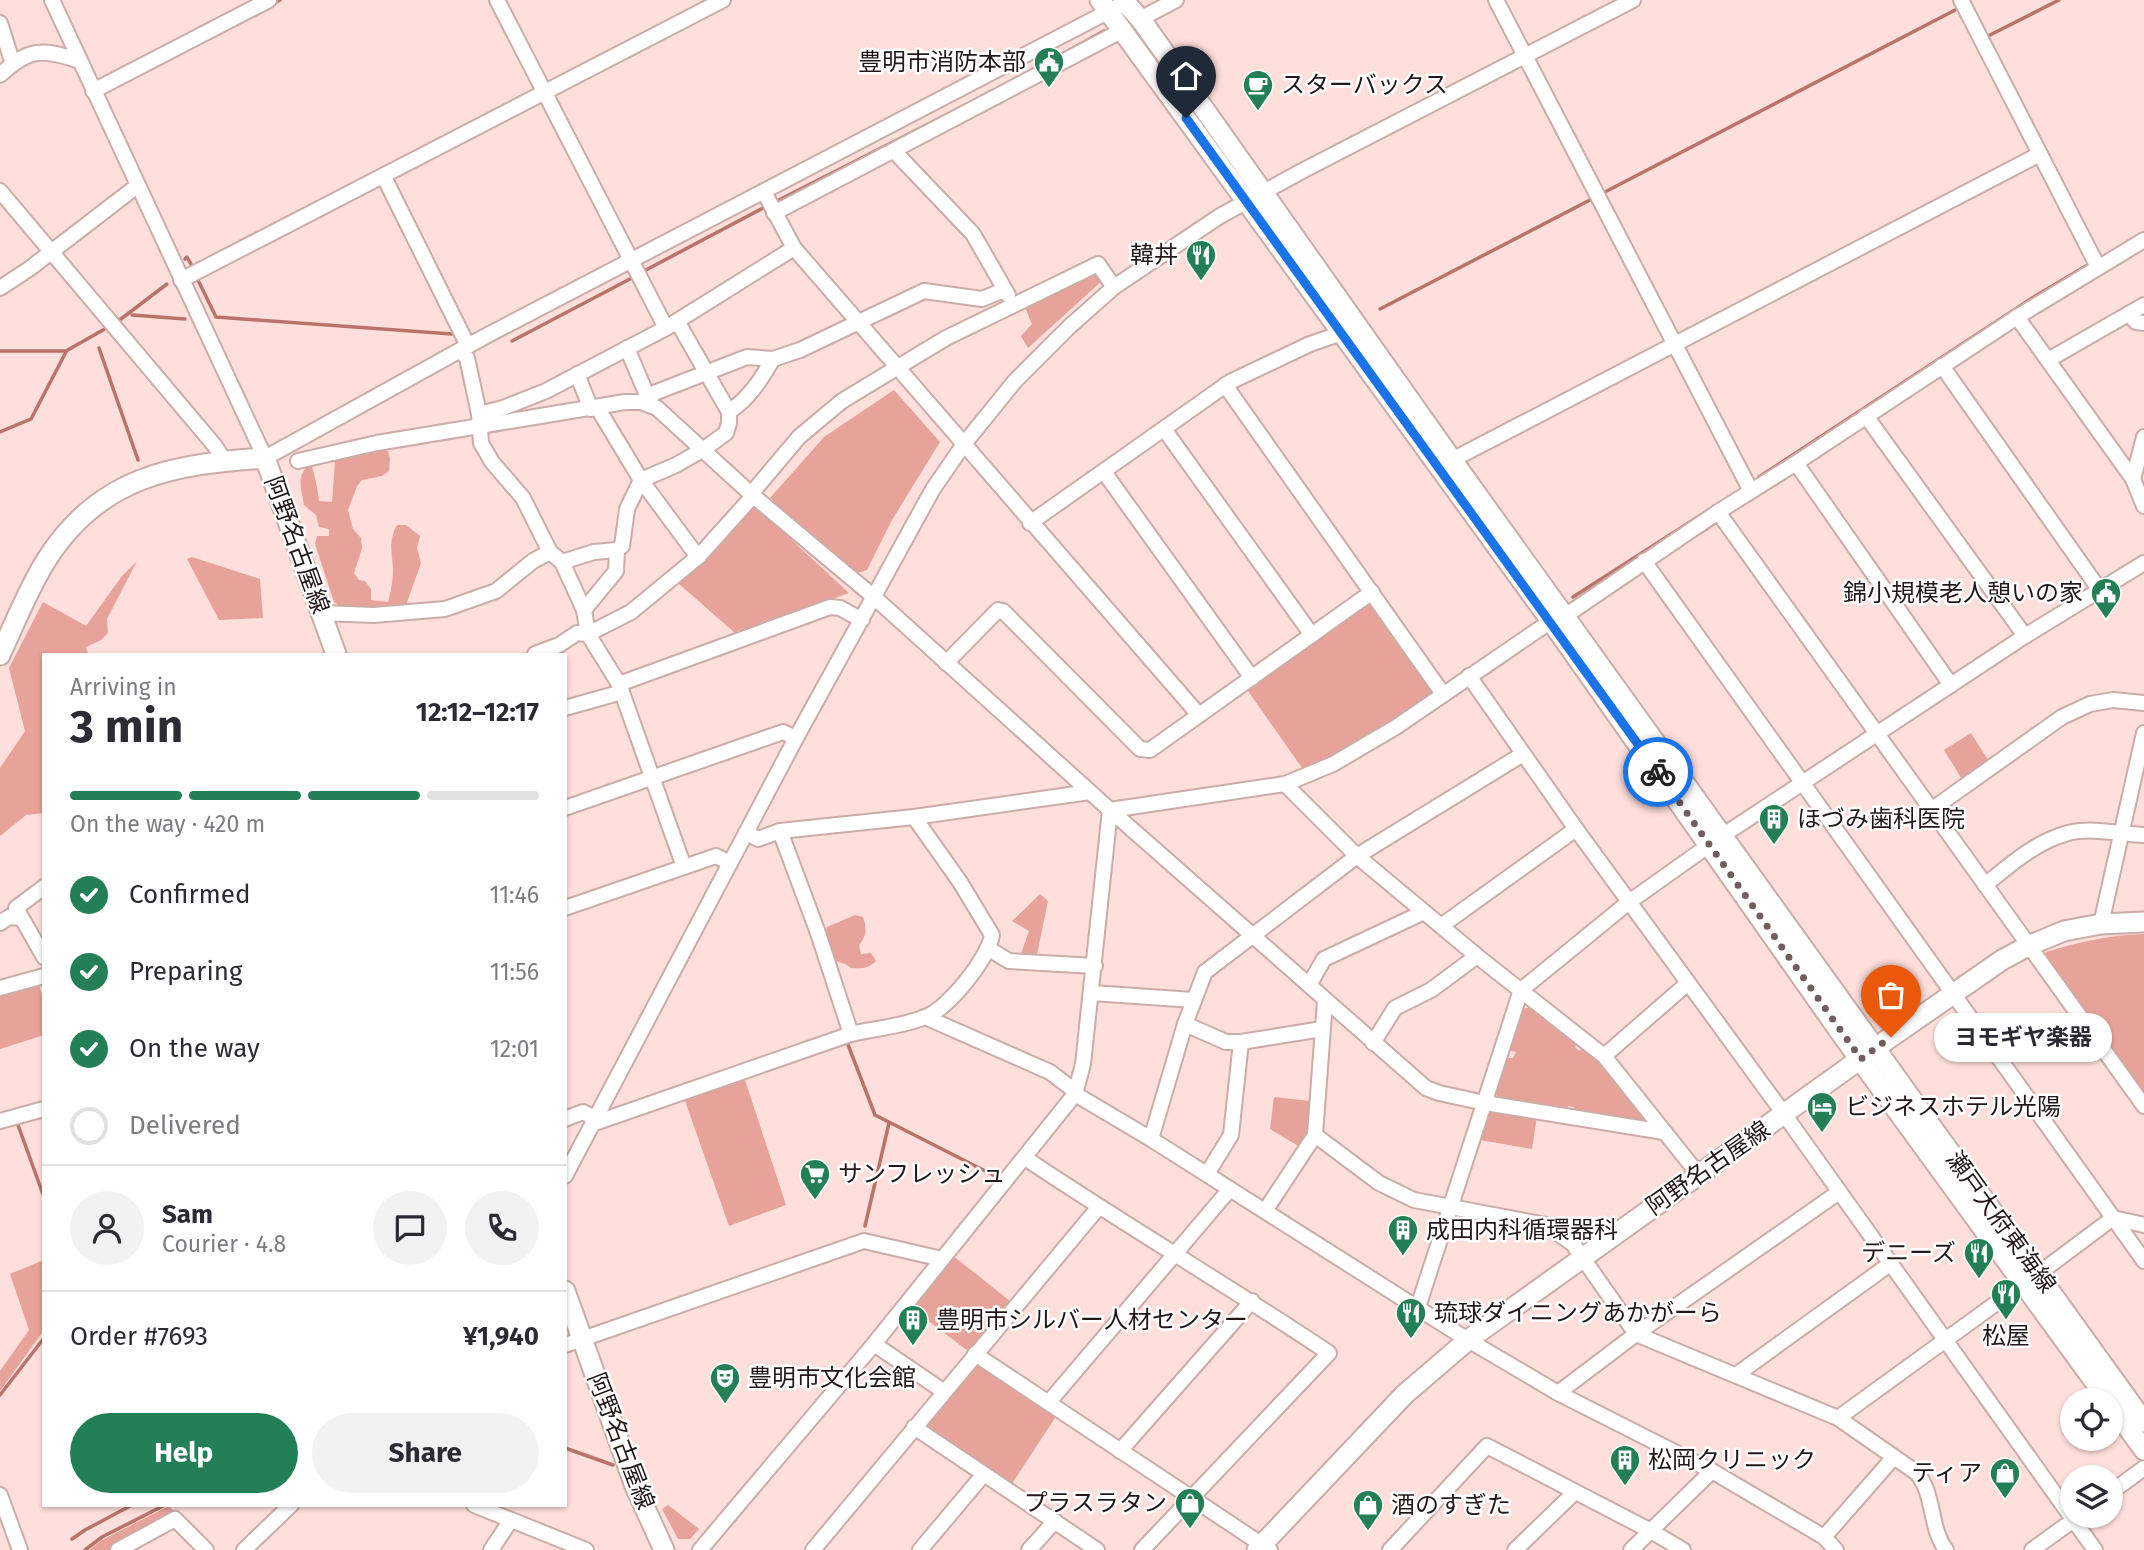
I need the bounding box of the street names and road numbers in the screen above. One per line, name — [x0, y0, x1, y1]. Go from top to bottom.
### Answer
street label: 阿野名古屋線 — [259, 473, 335, 617]
street label: 阿野名古屋線 — [1641, 1115, 1775, 1221]
street label: 瀬戸大府東海線 — [1940, 1146, 2062, 1298]
street label: 阿野名古屋線 — [582, 1369, 660, 1513]

